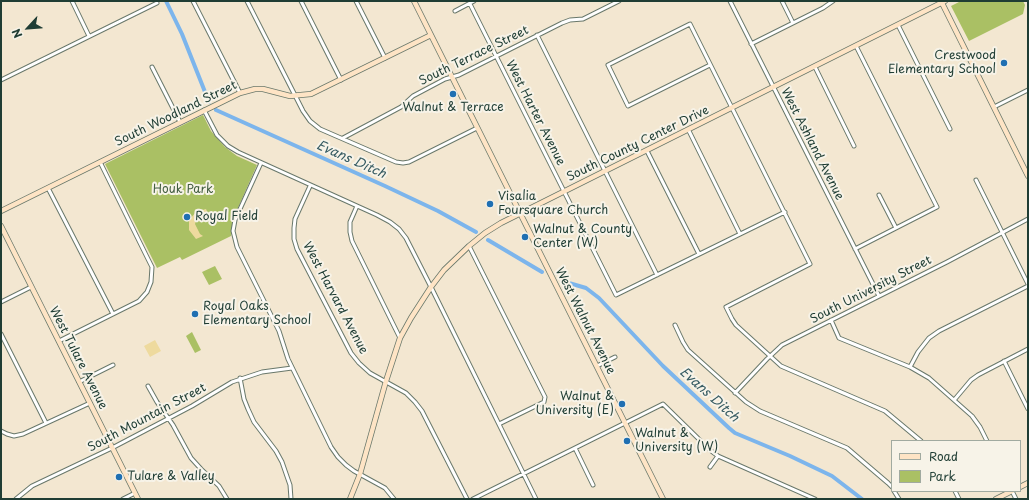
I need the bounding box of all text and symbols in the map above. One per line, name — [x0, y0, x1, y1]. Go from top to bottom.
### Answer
north arrow — [8, 8, 48, 48]
street label: South Terrace Street — [417, 23, 531, 89]
text: N — [7, 26, 26, 41]
place label: Crestwood Elementary School — [888, 49, 996, 77]
street label: West Harter Avenue — [502, 58, 568, 168]
marker: Crestwood Elementary School — [999, 58, 1009, 68]
street label: South Woodland Street — [113, 78, 239, 150]
street label: West Ashland Avenue — [777, 85, 847, 203]
marker: Walnut & Terrace — [448, 89, 458, 99]
place label: Walnut & Terrace — [402, 101, 504, 115]
street label: South County Center Drive — [565, 103, 711, 185]
water label: Evans Ditch — [314, 138, 388, 182]
park label: Houk Park — [153, 183, 213, 197]
place label: Visalia Foursquare Church — [498, 190, 608, 218]
marker: Visalia Foursquare Church — [485, 199, 495, 209]
place label: Royal Field — [195, 210, 258, 224]
marker: Royal Field — [182, 212, 192, 222]
place label: Walnut & County Center (W) — [533, 223, 632, 251]
marker: Walnut & County Center (W) — [520, 232, 530, 242]
street label: West Harvard Avenue — [299, 239, 371, 357]
street label: South University Street — [808, 253, 934, 327]
street label: West Walnut Avenue — [552, 265, 618, 377]
place label: Royal Oaks Elementary School — [203, 300, 311, 328]
street label: West Tulare Avenue — [46, 304, 110, 412]
marker: Royal Oaks Elementary School — [190, 309, 200, 319]
water label: Evans Ditch — [676, 364, 742, 426]
street label: South Mountain Street — [85, 381, 209, 455]
place label: Walnut & University (E) — [535, 390, 614, 418]
marker: Walnut & University (E) — [617, 399, 627, 409]
place label: Walnut & University (W) — [635, 427, 718, 455]
marker: Walnut & University (W) — [622, 436, 632, 446]
legend — [891, 440, 1021, 492]
text: Road — [929, 447, 958, 465]
text: Park — [929, 467, 956, 485]
place label: Tulare & Valley — [127, 470, 215, 484]
marker: Tulare & Valley — [114, 472, 124, 482]

